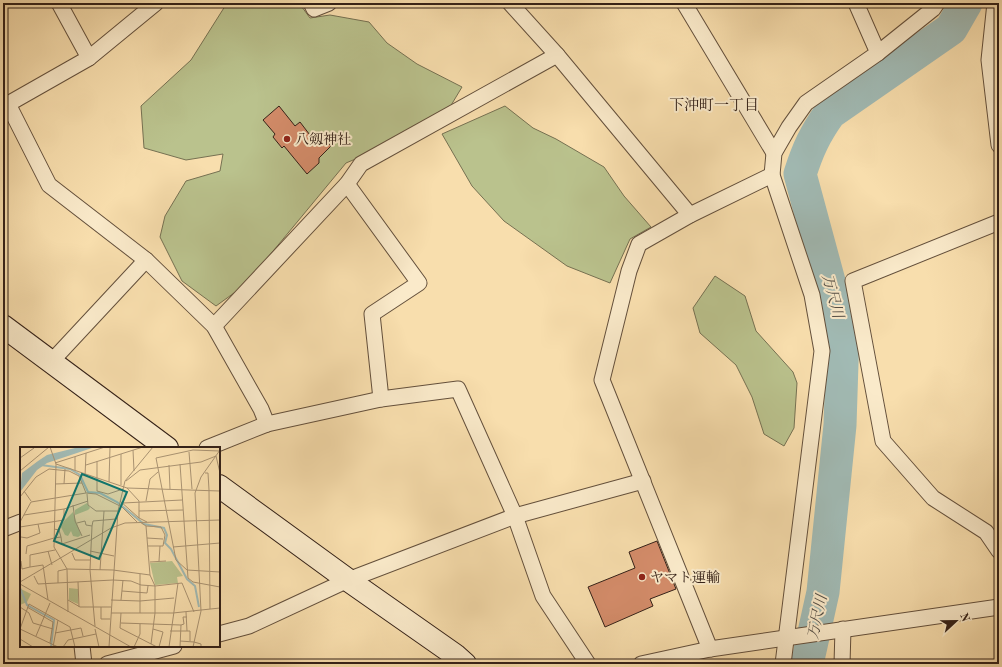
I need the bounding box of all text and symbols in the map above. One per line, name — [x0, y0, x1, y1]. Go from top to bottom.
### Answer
district label: 下沖町一丁目 — [669, 97, 759, 114]
place label: 八剱神社 — [295, 132, 351, 147]
marker: 八剱神社 — [282, 134, 292, 144]
water label: 万尺川 — [818, 272, 847, 322]
inset map — [20, 447, 220, 647]
place label: ヤマト運輸 — [650, 570, 720, 585]
marker: ヤマト運輸 — [637, 572, 647, 582]
water label: 万尺川 — [804, 591, 831, 641]
north arrow — [936, 601, 976, 641]
text: N — [957, 612, 971, 624]

